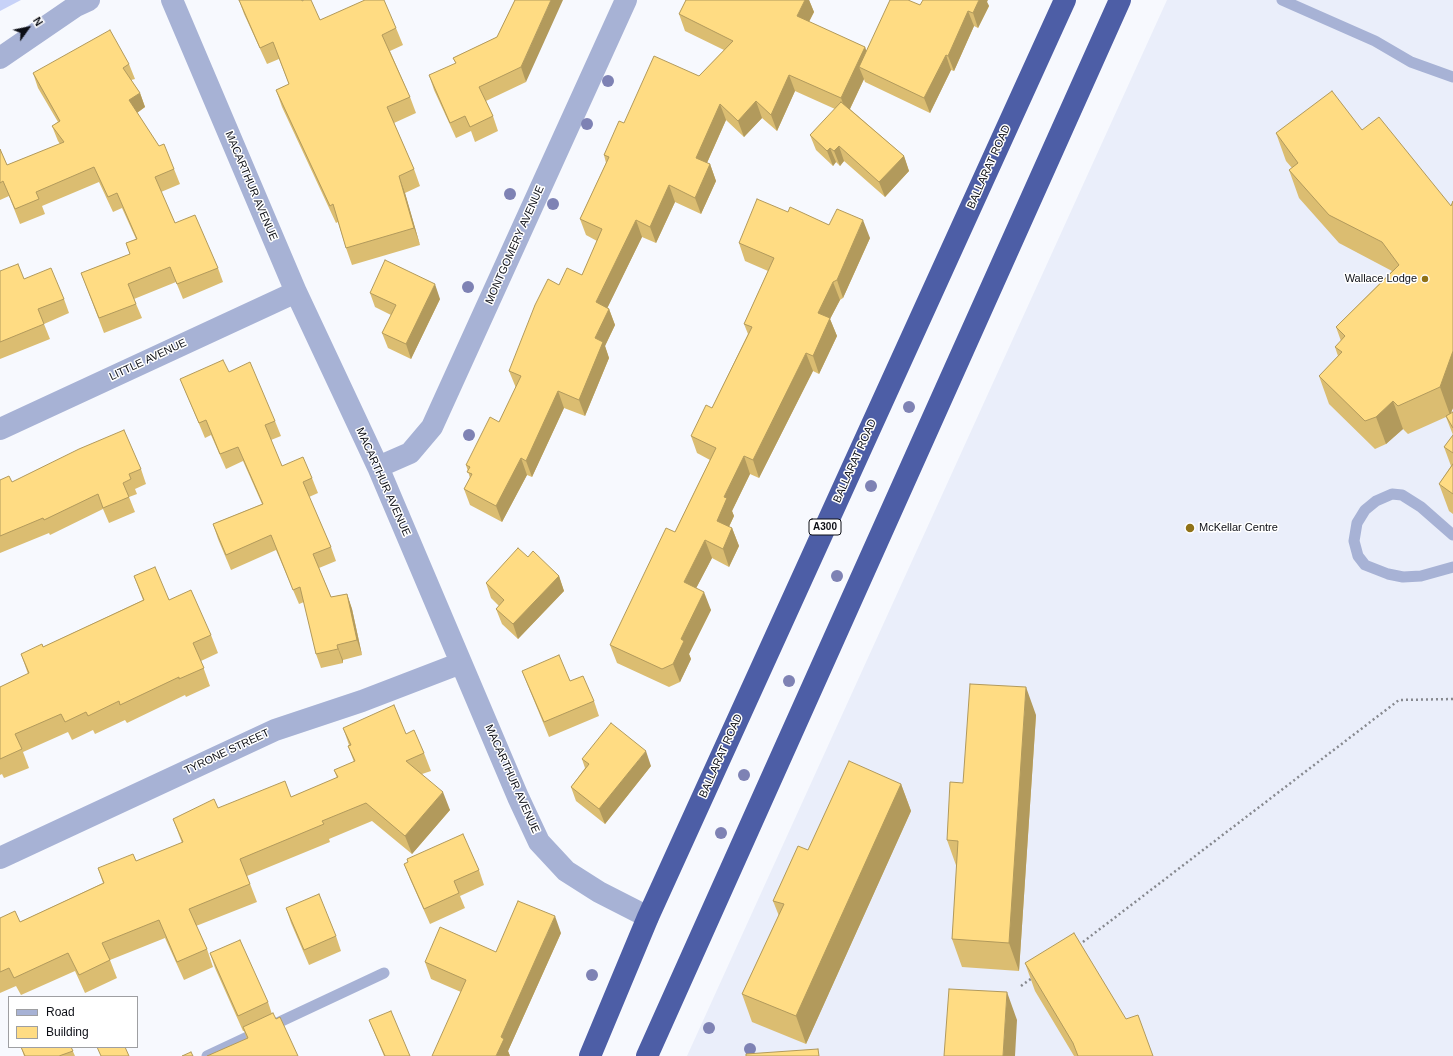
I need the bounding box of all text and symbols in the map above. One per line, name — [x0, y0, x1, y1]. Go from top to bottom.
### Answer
north arrow — [8, 8, 48, 48]
text: N — [31, 15, 45, 28]
street label: BALLARAT ROAD — [965, 123, 1013, 211]
street label: MACARTHUR AVENUE — [222, 129, 280, 243]
street label: MONTGOMERY AVENUE — [483, 184, 547, 306]
place label: Wallace Lodge — [1345, 272, 1417, 286]
marker: Wallace Lodge — [1420, 274, 1430, 284]
street label: LITTLE AVENUE — [107, 336, 189, 384]
street label: BALLARAT ROAD — [831, 417, 879, 505]
street label: MACARTHUR AVENUE — [353, 426, 413, 538]
road number: A300 — [809, 519, 841, 535]
place label: McKellar Centre — [1199, 521, 1278, 535]
marker: McKellar Centre — [1184, 522, 1196, 534]
street label: BALLARAT ROAD — [697, 712, 745, 800]
street label: MACARTHUR AVENUE — [482, 723, 542, 835]
street label: TYRONE STREET — [182, 727, 272, 777]
legend — [8, 996, 138, 1048]
text: Road — [46, 1005, 75, 1019]
text: Building — [46, 1025, 89, 1039]

